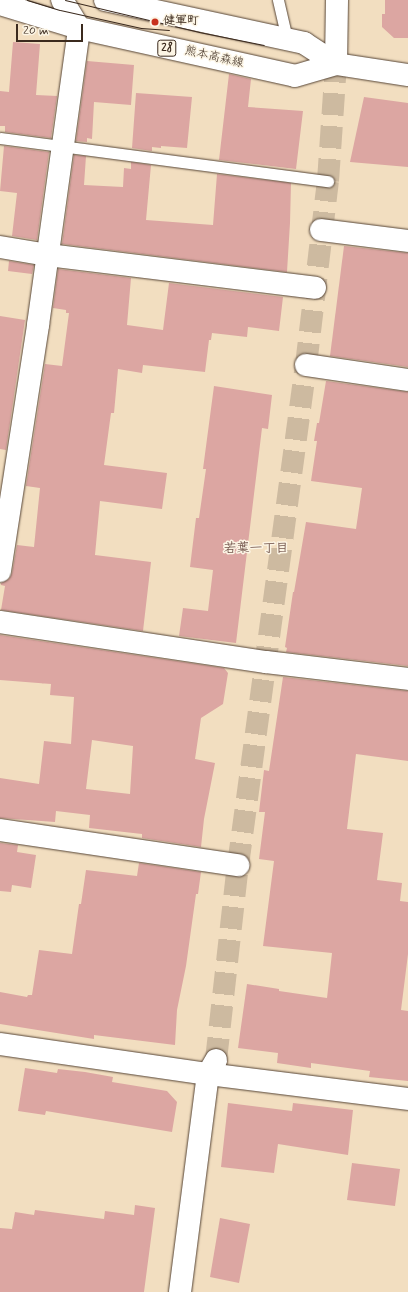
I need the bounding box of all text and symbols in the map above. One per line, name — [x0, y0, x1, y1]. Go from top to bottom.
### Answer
place label: 健軍町 — [163, 15, 199, 29]
scale bar — [18, 16, 85, 42]
marker: 健軍町 — [150, 17, 160, 27]
text: 20 m — [23, 23, 49, 39]
road number: 28 — [157, 39, 177, 57]
street label: 熊本高森線 — [183, 44, 245, 72]
district label: 若葉一丁目 — [224, 541, 288, 557]

